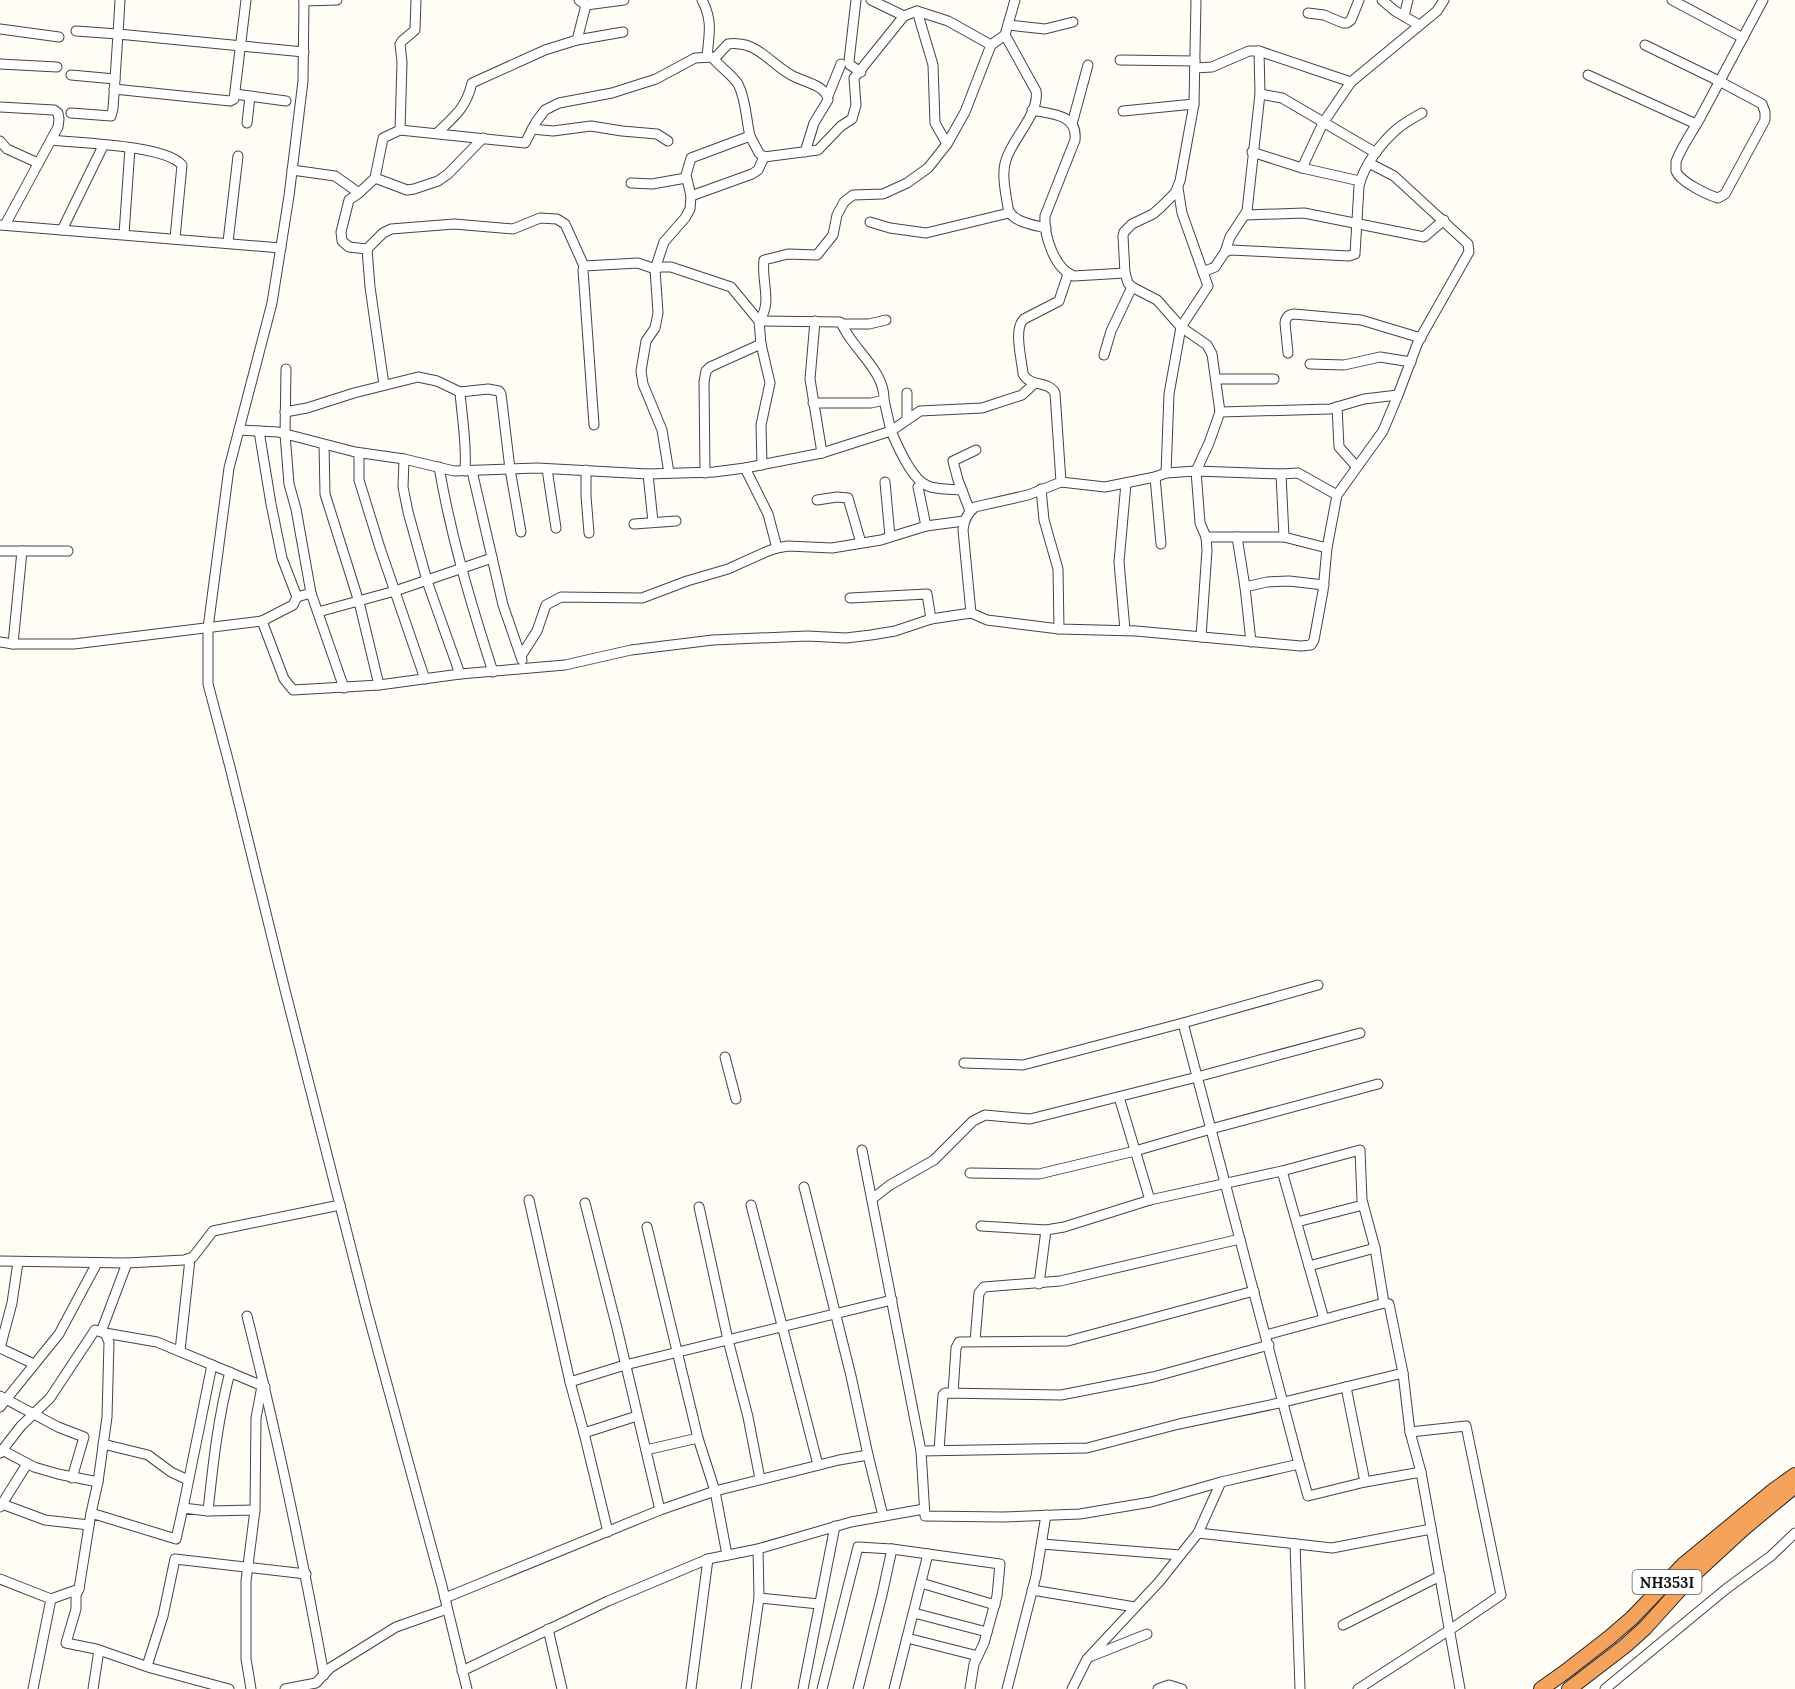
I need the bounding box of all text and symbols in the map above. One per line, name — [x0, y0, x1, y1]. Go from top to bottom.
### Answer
road number: NH353I — [1632, 1570, 1702, 1594]

